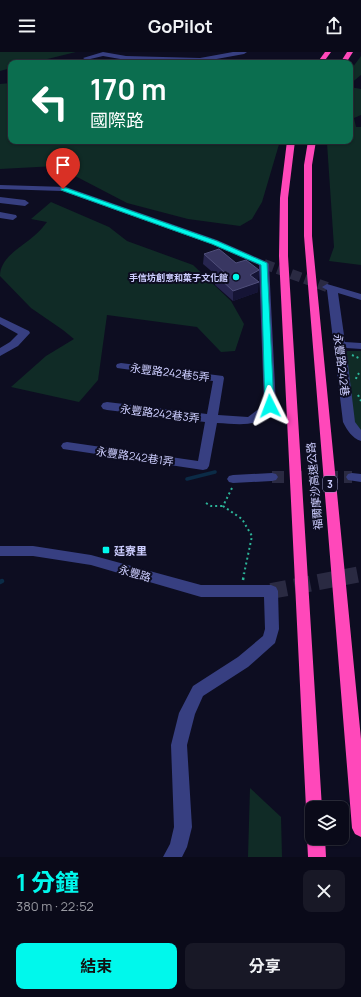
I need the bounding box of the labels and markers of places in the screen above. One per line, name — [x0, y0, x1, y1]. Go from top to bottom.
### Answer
pin — [46, 148, 80, 189]
place label: 手信坊創意和菓子文化館 — [129, 271, 228, 284]
marker: 手信坊創意和菓子文化館 — [231, 272, 241, 282]
place label: 廷寮里 — [114, 543, 147, 558]
marker: 廷寮里 — [101, 545, 111, 555]

